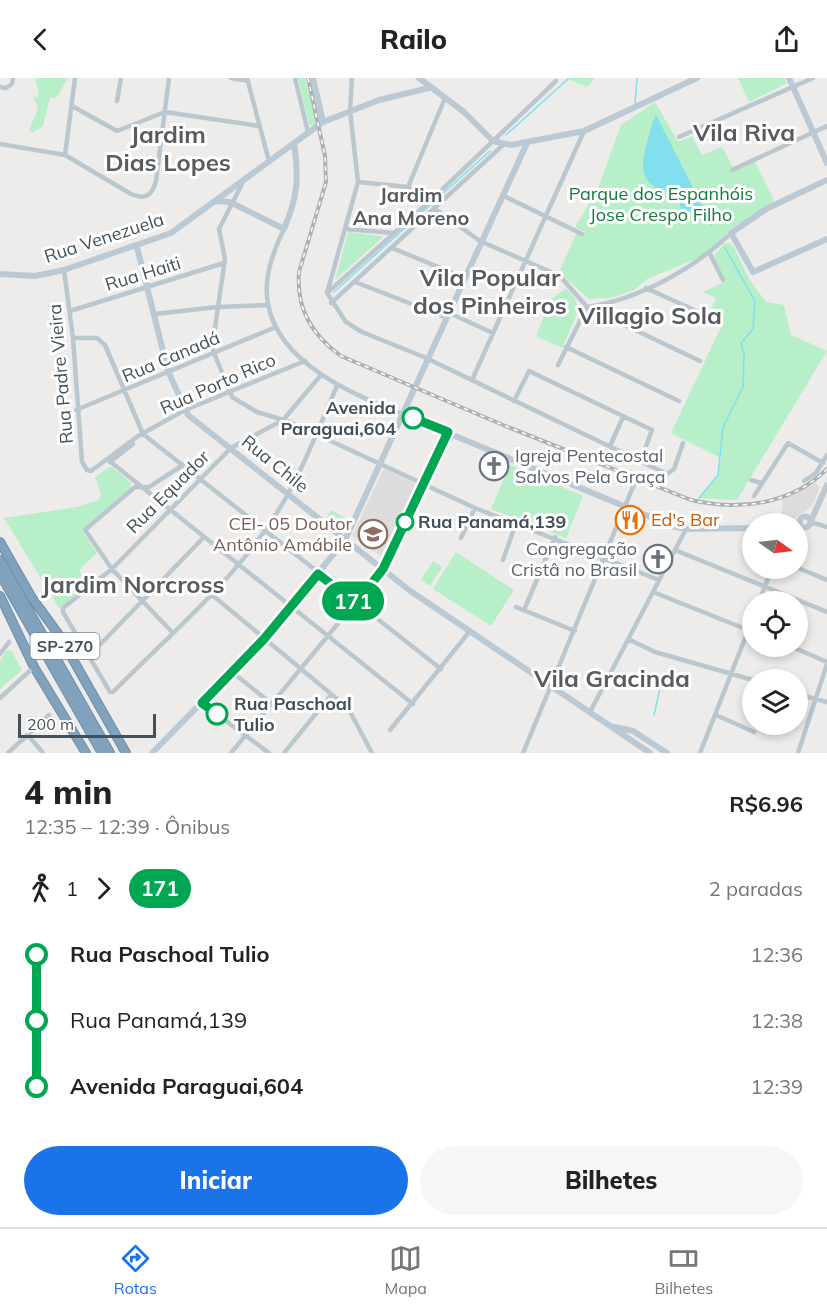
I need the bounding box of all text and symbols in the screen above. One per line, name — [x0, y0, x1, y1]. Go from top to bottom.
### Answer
text: Railo — [380, 22, 447, 56]
icon: back — [24, 23, 57, 56]
icon: share — [770, 23, 803, 56]
district label: Vila Riva — [692, 117, 795, 147]
district label: Jardim Dias Lopes — [105, 119, 231, 177]
district label: Jardim Ana Moreno — [353, 182, 470, 230]
park label: Parque dos Espanhóis Jose Crespo Filho — [569, 182, 753, 226]
street label: Rua Venezuela — [41, 207, 167, 268]
street label: Rua Haiti — [102, 251, 183, 296]
district label: Vila Popular dos Pinheiros — [413, 262, 567, 320]
district label: Villagio Sola — [577, 300, 722, 330]
street label: Rua Padre Vieira — [43, 303, 78, 445]
street label: Rua Canadá — [118, 326, 223, 387]
street label: Rua Porto Rico — [157, 348, 279, 419]
place label: Avenida Paraguai,604 — [280, 396, 396, 440]
marker: Avenida Paraguai,604 — [402, 407, 424, 429]
street label: Rua Chile — [237, 430, 313, 498]
place label: Igreja Pentecostal Salvos Pela Graça — [515, 444, 666, 488]
street label: Rua Equador — [121, 445, 214, 538]
church icon: Igreja Pentecostal Salvos Pela Graça — [478, 450, 510, 482]
restaurant icon: Ed's Bar — [614, 504, 646, 536]
place label: Ed's Bar — [651, 508, 720, 531]
place label: Rua Panamá,139 — [418, 510, 566, 533]
place label: CEI- 05 Doutor Antônio Amábile — [213, 512, 352, 556]
marker: Rua Panamá,139 — [396, 513, 414, 531]
north arrow — [742, 513, 808, 579]
map controls — [742, 513, 808, 735]
school or university icon: CEI- 05 Doutor Antônio Amábile — [357, 518, 389, 550]
place label: Congregação Cristâ no Brasil — [511, 537, 637, 581]
church icon: Congregação Cristâ no Brasil — [642, 543, 674, 575]
district label: Jardim Norcross — [41, 569, 225, 599]
line badge: 171 — [318, 582, 388, 620]
text: 171 — [334, 588, 372, 614]
button: locate — [742, 591, 808, 657]
road number: SP-270 — [31, 633, 100, 659]
district label: Vila Gracinda — [533, 663, 690, 693]
button: layers — [742, 669, 808, 735]
place label: Rua Paschoal Tulio — [234, 692, 352, 736]
marker: Rua Paschoal Tulio — [206, 703, 228, 725]
scale bar — [18, 711, 156, 738]
text: 200 m — [27, 714, 74, 734]
text: 4 min — [24, 771, 112, 812]
text: R$6.96 — [729, 790, 803, 818]
text: 12:35 – 12:39 · Ônibus — [24, 814, 230, 839]
icon: walk — [24, 872, 57, 905]
icon: forward — [87, 872, 120, 905]
text: 171 — [141, 875, 179, 901]
text: 1 — [66, 876, 78, 901]
text: 2 paradas — [709, 876, 803, 901]
text: Rua Paschoal Tulio — [70, 940, 269, 968]
text: 12:36 — [750, 942, 803, 967]
text: Rua Panamá,139 — [70, 1006, 247, 1034]
text: 12:38 — [750, 1008, 803, 1033]
text: Avenida Paraguai,604 — [70, 1072, 303, 1100]
text: 12:39 — [750, 1074, 803, 1099]
button: Iniciar — [24, 1146, 408, 1215]
button: Bilhetes — [420, 1146, 803, 1215]
tab: Rotas — [114, 1242, 157, 1298]
tab: Mapa — [384, 1242, 427, 1298]
tab: Bilhetes — [654, 1242, 713, 1298]

